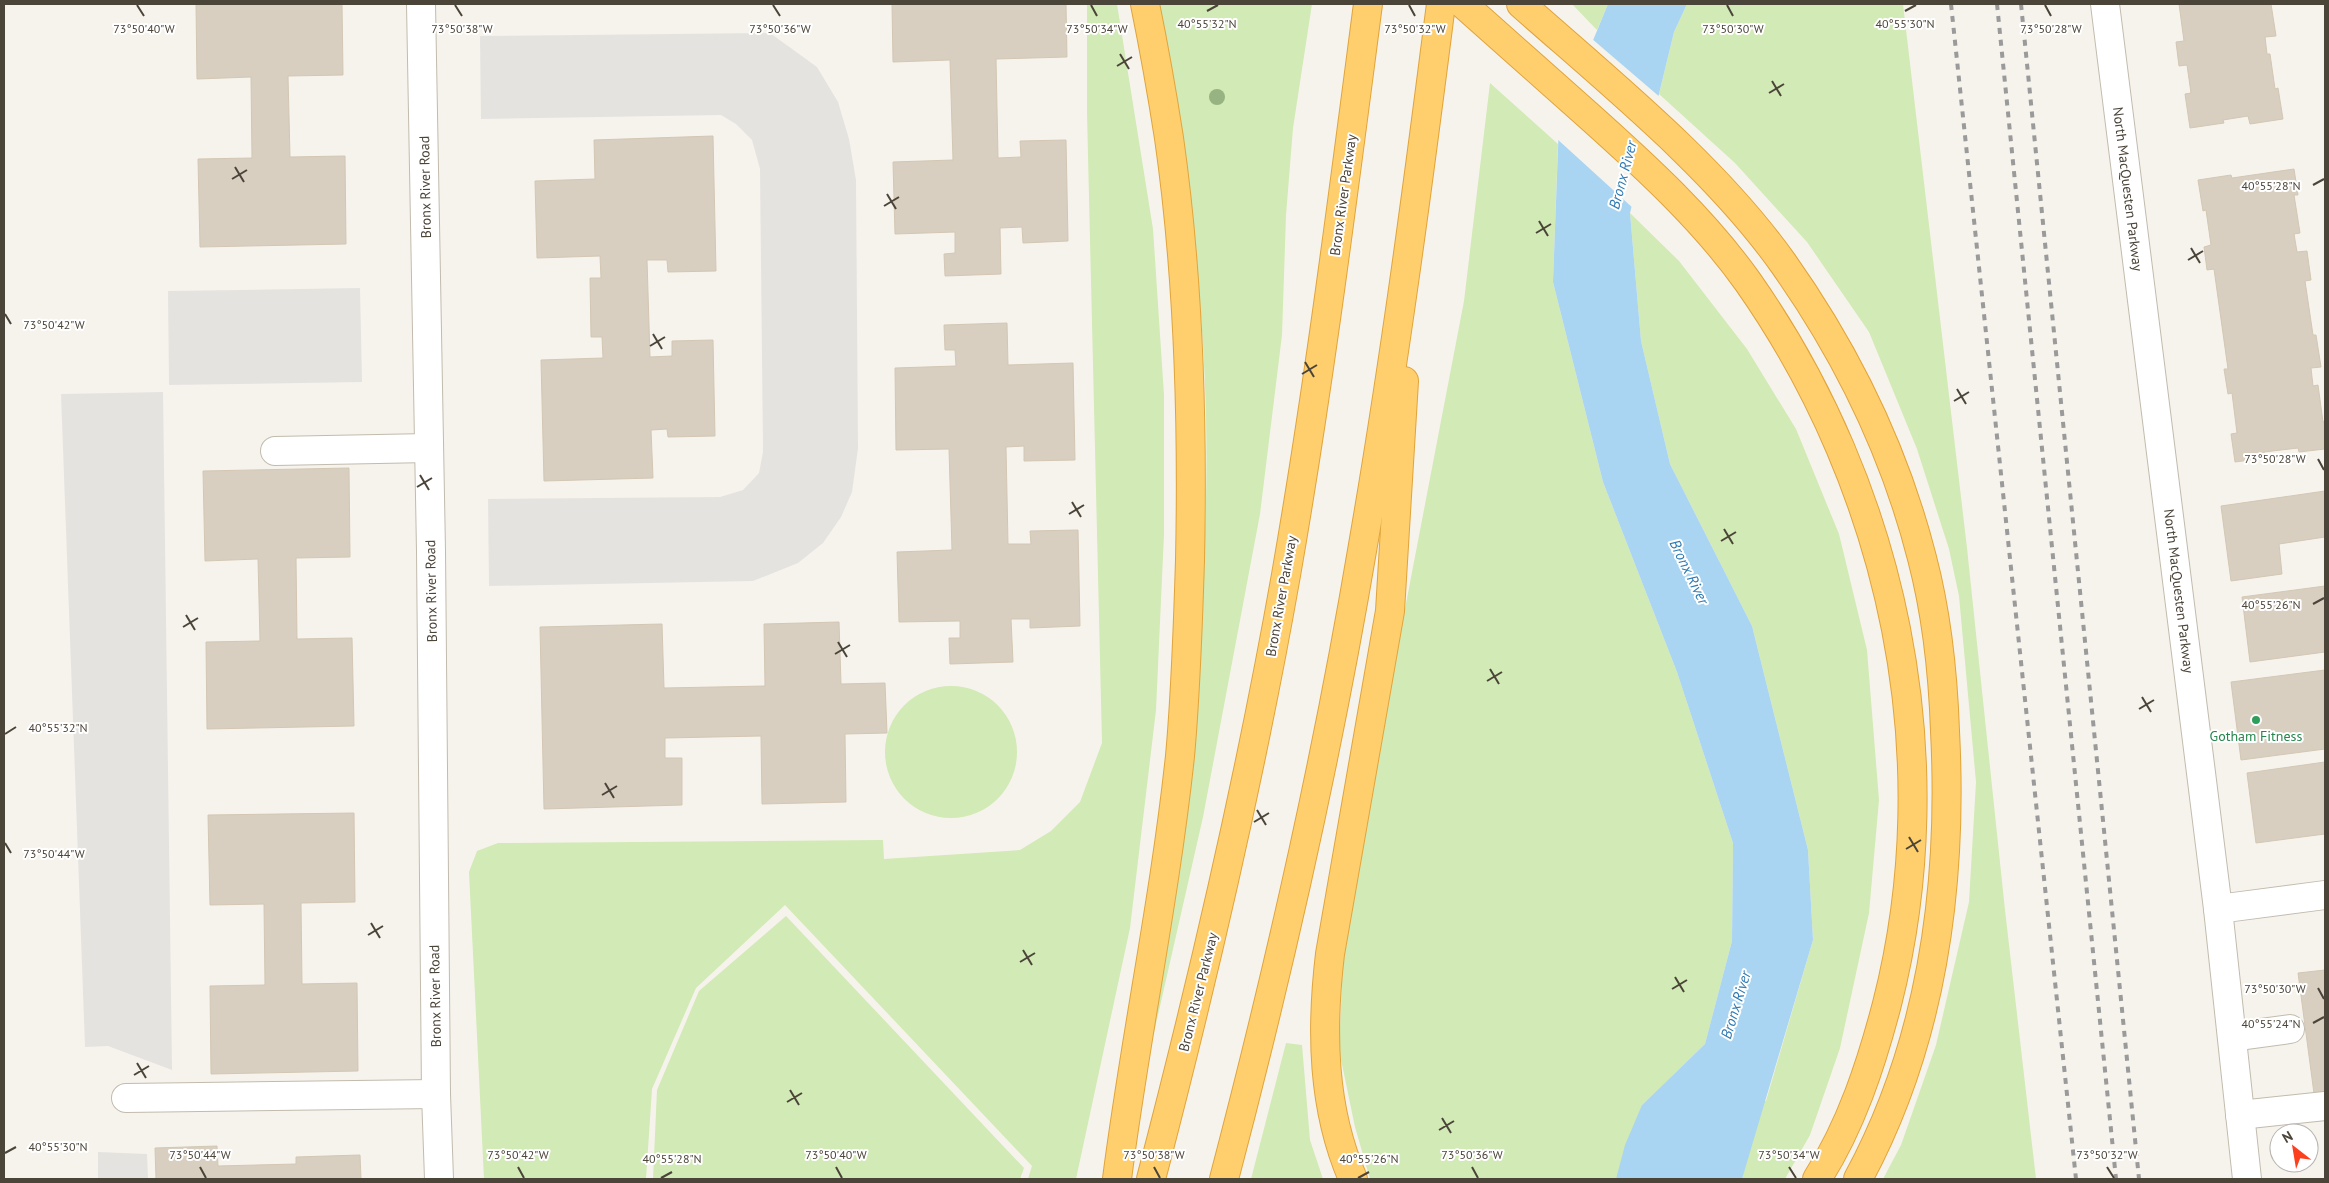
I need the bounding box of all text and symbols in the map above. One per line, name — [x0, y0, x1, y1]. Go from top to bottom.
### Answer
text: 40°55'32"N — [1177, 16, 1237, 31]
text: 40°55'30"N — [1875, 16, 1935, 31]
text: 73°50'40"W — [113, 21, 175, 36]
text: 73°50'38"W — [431, 21, 493, 36]
text: 73°50'36"W — [749, 21, 811, 36]
text: 73°50'34"W — [1066, 21, 1128, 36]
text: 73°50'32"W — [1384, 21, 1446, 36]
text: 73°50'30"W — [1702, 21, 1764, 36]
text: 73°50'28"W — [2020, 21, 2082, 36]
street label: North MacQuesten Parkway — [2109, 106, 2147, 273]
street label: Bronx River Parkway — [1326, 133, 1360, 257]
street label: Bronx River Road — [415, 136, 435, 238]
water label: Bronx River — [1604, 138, 1641, 211]
text: 40°55'28"N — [2241, 178, 2301, 193]
text: 73°50'42"W — [23, 317, 85, 332]
text: 73°50'28"W — [2244, 451, 2306, 466]
street label: North MacQuesten Parkway — [2160, 508, 2198, 675]
street label: Bronx River Parkway — [1262, 534, 1301, 658]
water label: Bronx River — [1666, 536, 1714, 608]
street label: Bronx River Road — [421, 540, 441, 642]
text: 40°55'26"N — [2241, 597, 2301, 612]
marker: Gotham Fitness — [2250, 714, 2262, 726]
text: 40°55'32"N — [28, 720, 88, 735]
place label: Gotham Fitness — [2210, 727, 2303, 745]
text: 73°50'44"W — [23, 846, 85, 861]
street label: Bronx River Parkway — [1174, 930, 1222, 1054]
street label: Bronx River Road — [425, 945, 445, 1047]
water label: Bronx River — [1716, 968, 1755, 1041]
text: 73°50'30"W — [2244, 981, 2306, 996]
text: 40°55'24"N — [2241, 1016, 2301, 1031]
north arrow — [2269, 1123, 2319, 1173]
text: N — [2279, 1127, 2296, 1147]
text: 40°55'30"N — [28, 1139, 88, 1154]
text: 73°50'44"W — [169, 1147, 231, 1162]
text: 73°50'42"W — [487, 1147, 549, 1162]
text: 73°50'40"W — [805, 1147, 867, 1162]
text: 73°50'38"W — [1123, 1147, 1185, 1162]
text: 73°50'36"W — [1441, 1147, 1503, 1162]
text: 73°50'34"W — [1758, 1147, 1820, 1162]
text: 73°50'32"W — [2076, 1147, 2138, 1162]
text: 40°55'28"N — [642, 1151, 702, 1166]
text: 40°55'26"N — [1339, 1151, 1399, 1166]

